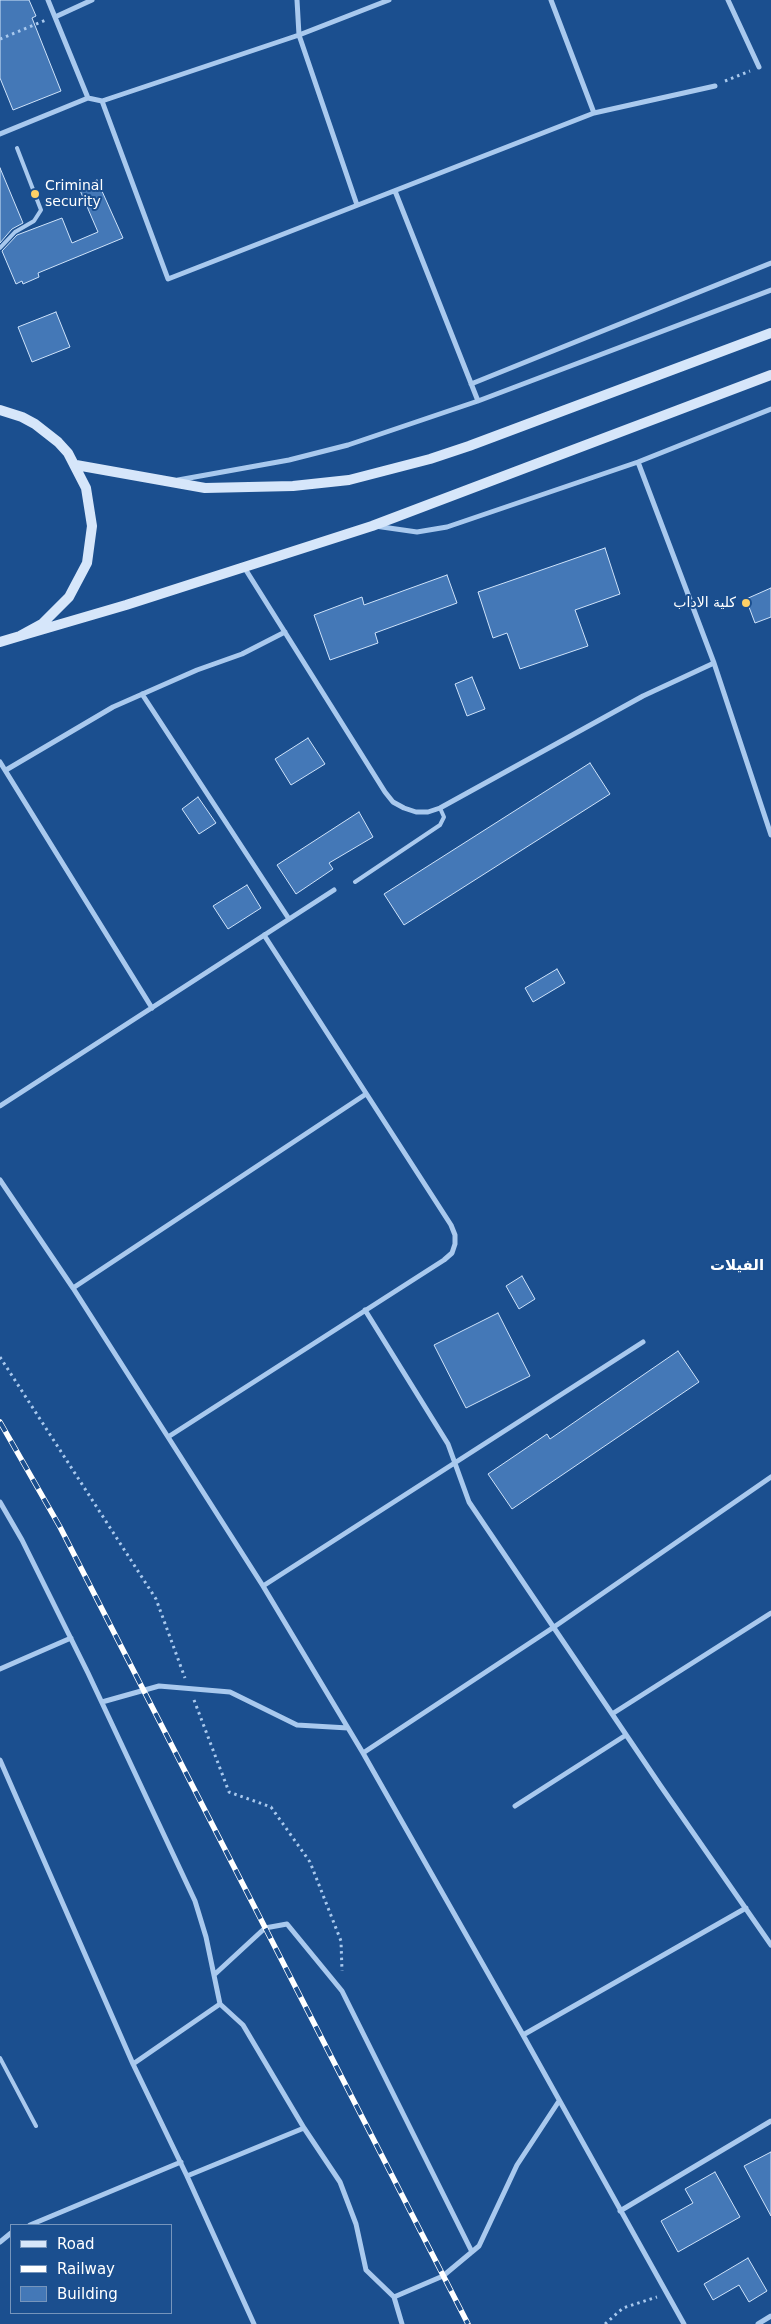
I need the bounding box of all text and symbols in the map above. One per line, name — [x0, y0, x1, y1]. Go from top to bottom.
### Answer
place label: Criminal security — [45, 178, 103, 210]
marker: Criminal security — [29, 188, 41, 200]
place label: كلية الاداب — [673, 595, 736, 611]
marker: كلية الاداب — [740, 597, 752, 609]
district label: الفيلات — [710, 1257, 764, 1275]
legend — [10, 2224, 172, 2314]
text: Road — [57, 2235, 95, 2253]
text: Railway — [57, 2260, 115, 2278]
text: Building — [57, 2285, 118, 2303]

